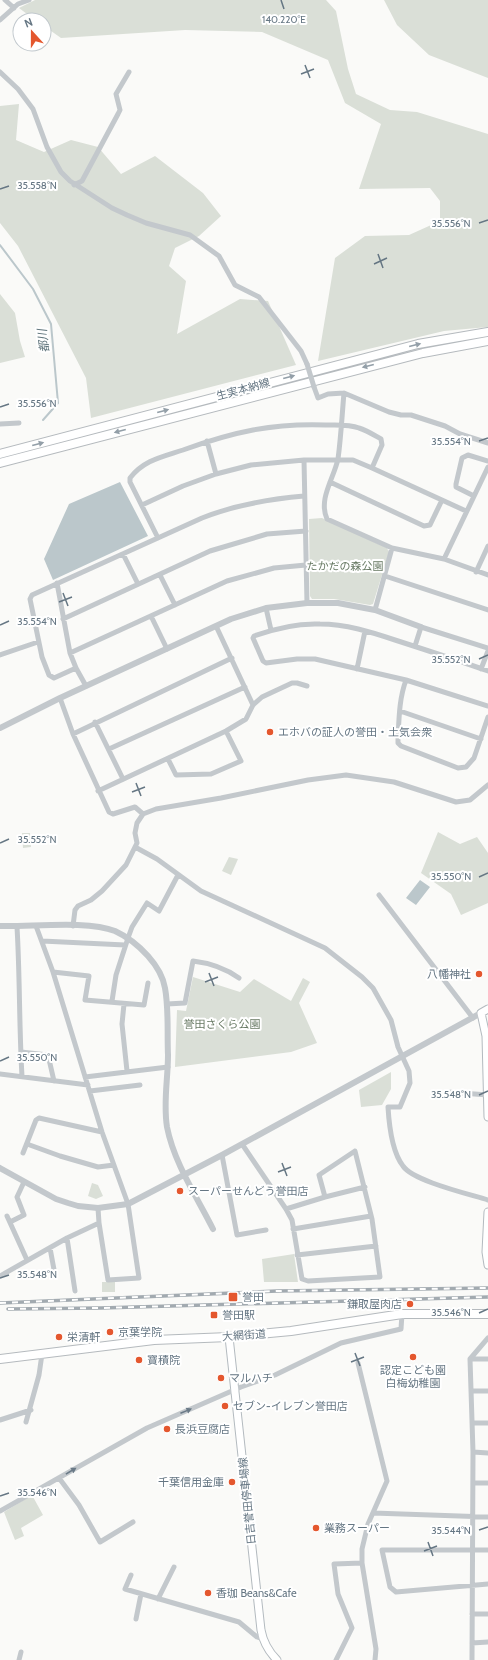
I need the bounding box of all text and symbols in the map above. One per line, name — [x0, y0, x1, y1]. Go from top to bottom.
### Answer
north arrow — [12, 12, 52, 52]
text: 140.220°E — [262, 13, 306, 26]
text: N — [22, 15, 35, 31]
text: 35.558°N — [17, 179, 57, 192]
text: 35.556°N — [431, 217, 471, 230]
water label: 都川 — [34, 326, 52, 354]
one-way arrow — [409, 342, 421, 348]
one-way arrow — [361, 364, 374, 370]
one-way arrow — [283, 374, 295, 380]
street label: 生実本納線 — [215, 375, 271, 403]
text: 35.556°N — [17, 397, 57, 410]
one-way arrow — [157, 407, 170, 413]
one-way arrow — [114, 428, 126, 434]
text: 35.554°N — [431, 435, 471, 448]
one-way arrow — [32, 440, 44, 446]
park label: たかだの森公園 — [307, 559, 384, 573]
text: 35.554°N — [17, 615, 57, 628]
text: 35.552°N — [432, 653, 470, 666]
place label: エホバの証人の誉田・土気会衆 — [278, 725, 432, 739]
marker: エホバの証人の誉田・土気会衆 — [265, 727, 275, 737]
text: 35.552°N — [18, 833, 56, 846]
text: 35.550°N — [431, 870, 471, 883]
place label: 八幡神社 — [427, 967, 471, 981]
marker: 八幡神社 — [474, 969, 484, 979]
park label: 誉田さくら公園 — [184, 1017, 261, 1031]
text: 35.550°N — [17, 1051, 57, 1064]
text: 35.548°N — [431, 1088, 471, 1101]
place label: スーパーせんどう誉田店 — [188, 1184, 309, 1198]
marker: スーパーせんどう誉田店 — [175, 1186, 185, 1196]
text: 35.548°N — [17, 1268, 57, 1281]
place label: 誉田 — [242, 1290, 264, 1304]
marker: 誉田 — [227, 1291, 239, 1303]
place label: 鎌取屋肉店 — [347, 1297, 402, 1311]
marker: 鎌取屋肉店 — [405, 1299, 415, 1309]
text: 35.546°N — [431, 1306, 471, 1319]
place label: 誉田駅 — [222, 1308, 255, 1322]
marker: 誉田駅 — [209, 1310, 219, 1320]
place label: 京葉学院 — [118, 1325, 162, 1339]
street label: 大網街道 — [222, 1326, 266, 1344]
marker: 京葉学院 — [105, 1327, 115, 1337]
place label: 栄清軒 — [67, 1330, 101, 1344]
marker: 栄清軒 — [54, 1332, 64, 1342]
marker: 認定こども園 白梅幼稚園 — [408, 1352, 418, 1362]
place label: 寶積院 — [147, 1353, 180, 1367]
marker: 寶積院 — [134, 1355, 144, 1365]
place label: 認定こども園 白梅幼稚園 — [380, 1363, 446, 1390]
place label: マルハチ — [229, 1371, 273, 1385]
marker: マルハチ — [216, 1373, 226, 1383]
place label: セブン-イレブン誉田店 — [233, 1399, 348, 1413]
marker: セブン-イレブン誉田店 — [220, 1401, 230, 1411]
one-way arrow — [180, 1408, 191, 1414]
place label: 長浜豆腐店 — [175, 1422, 230, 1436]
marker: 長浜豆腐店 — [162, 1424, 172, 1434]
street label: 日吉誉田停車場線 — [235, 1457, 259, 1545]
one-way arrow — [65, 1468, 76, 1475]
place label: 千葉信用金庫 — [158, 1475, 224, 1489]
marker: 千葉信用金庫 — [227, 1477, 237, 1487]
text: 35.546°N — [17, 1486, 57, 1499]
place label: 業務スーパー — [324, 1521, 390, 1535]
marker: 業務スーパー — [311, 1523, 321, 1533]
text: 35.544°N — [431, 1524, 471, 1537]
place label: 香珈 Beans&Cafe — [216, 1586, 297, 1600]
marker: 香珈 Beans&Cafe — [203, 1588, 213, 1598]

